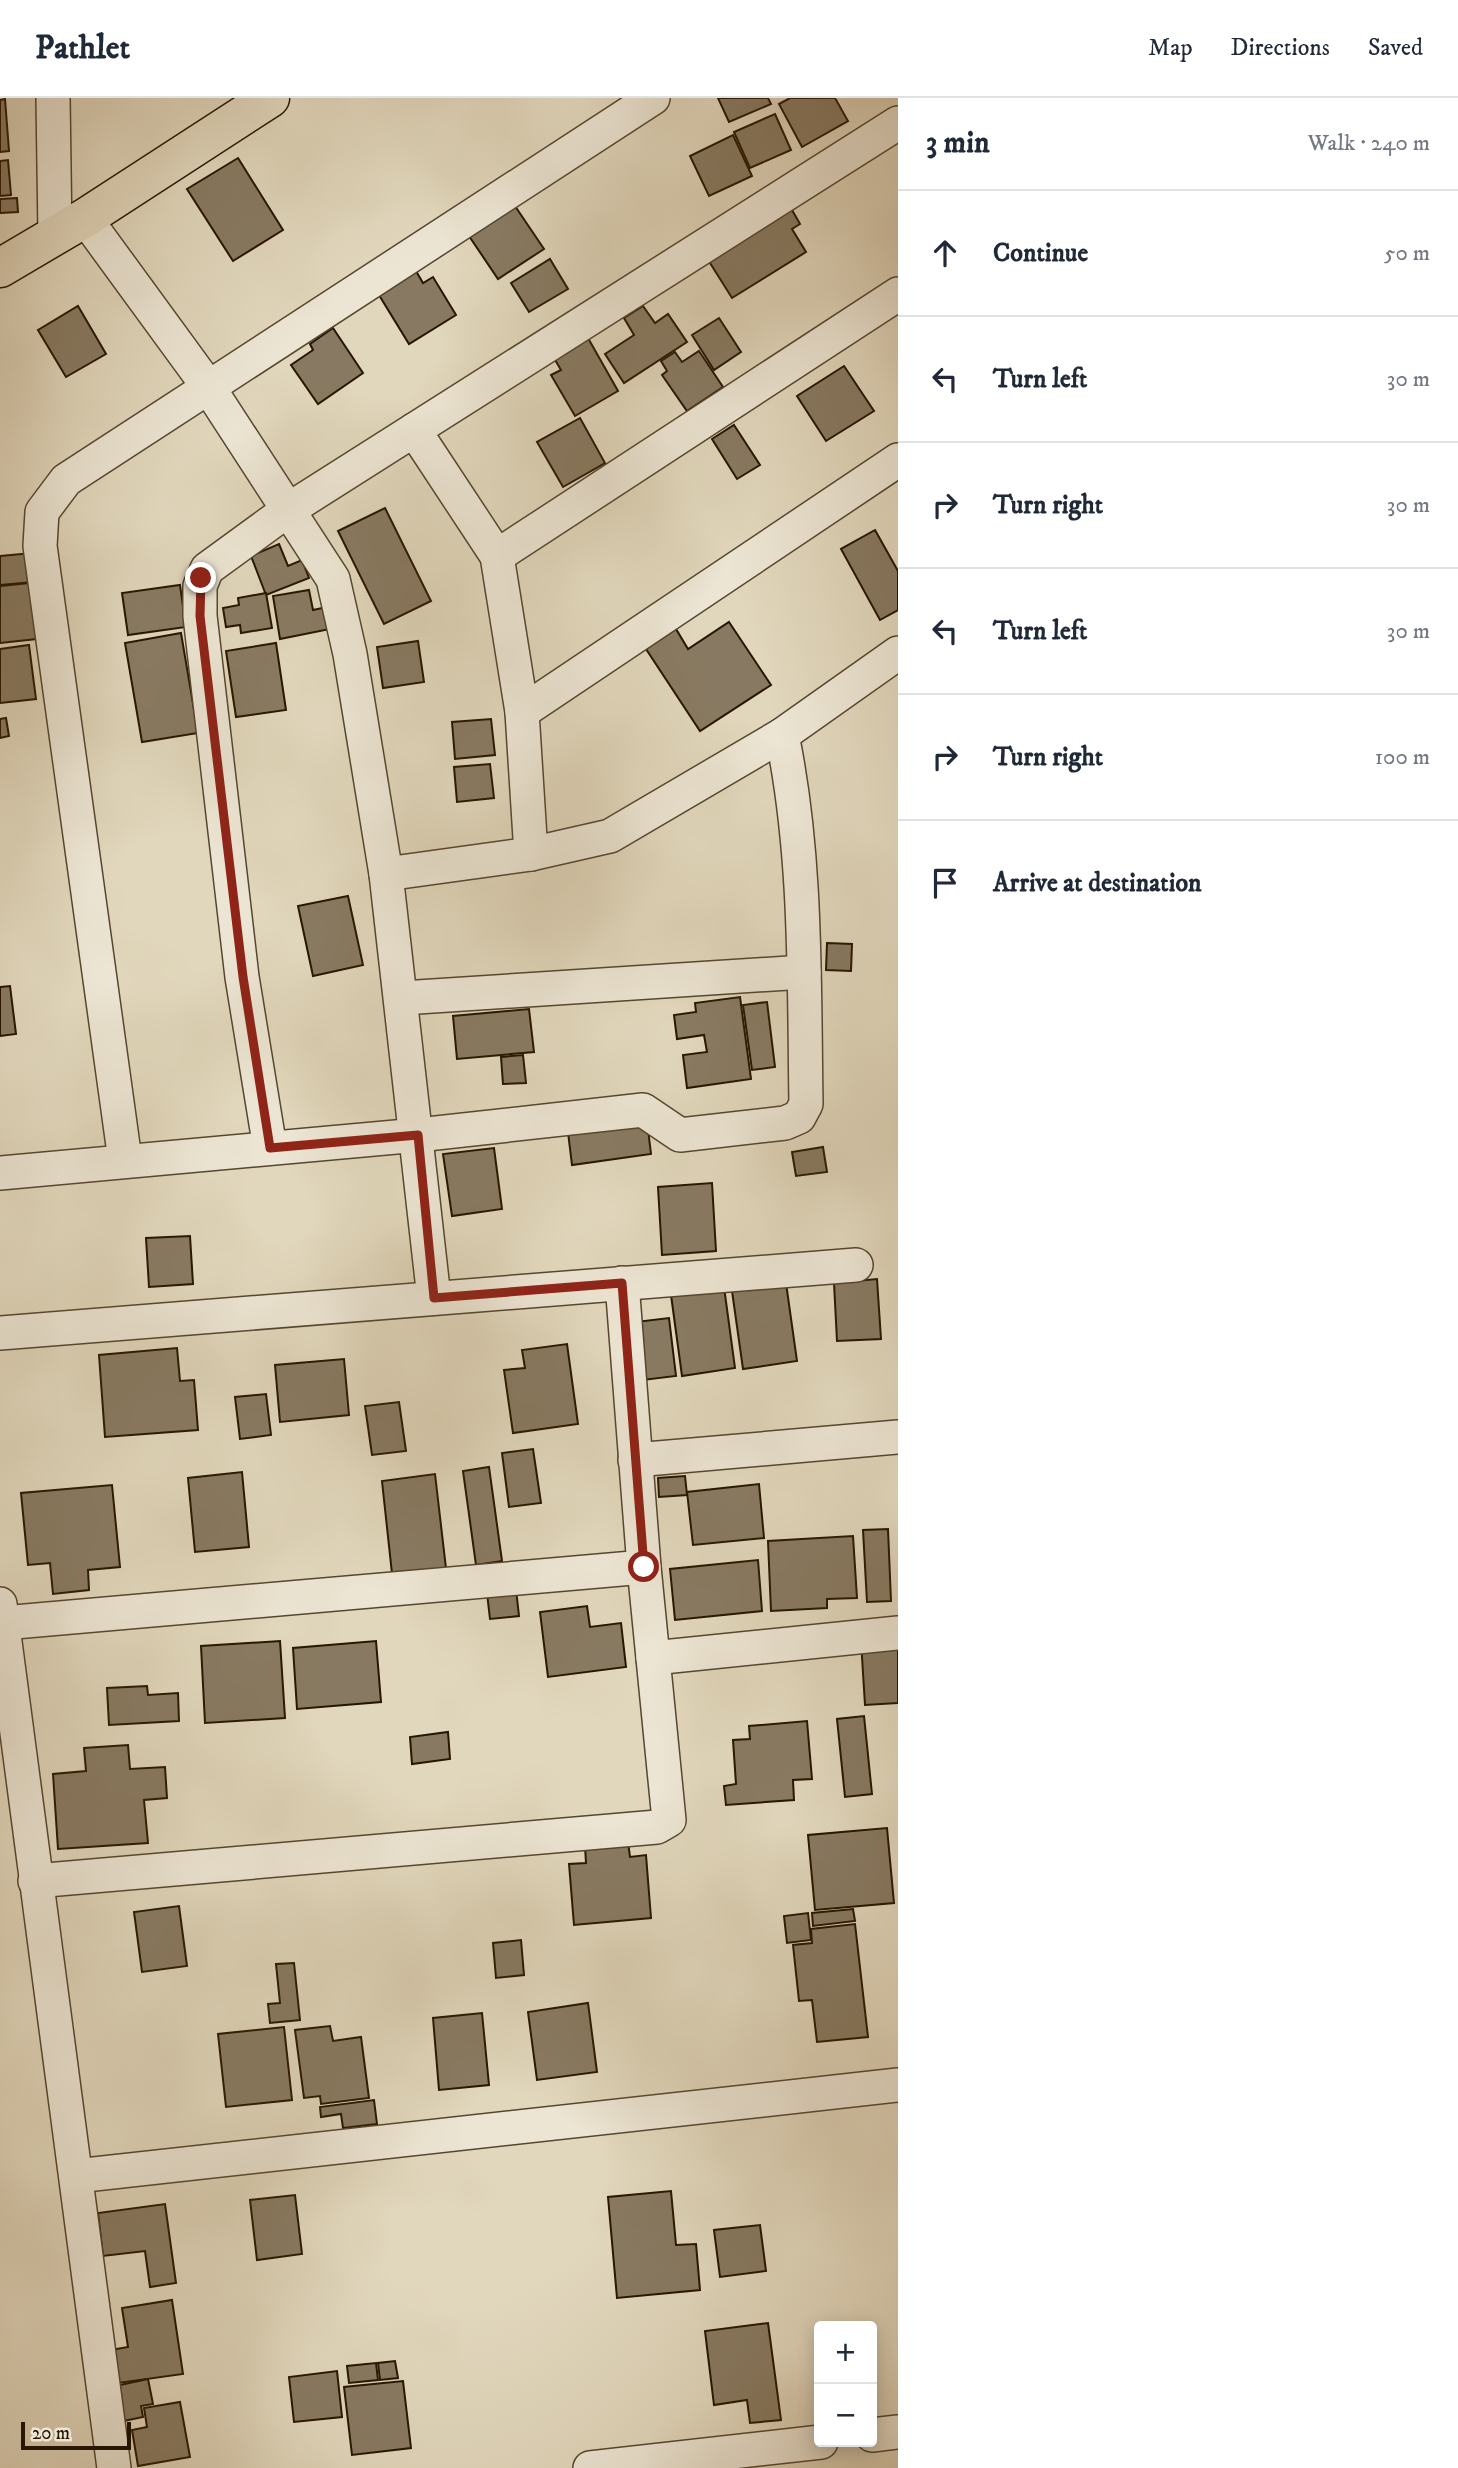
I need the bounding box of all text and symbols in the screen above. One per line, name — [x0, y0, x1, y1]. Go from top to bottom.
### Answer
text: Pathlet — [35, 28, 130, 69]
text: Map — [1148, 33, 1193, 63]
text: Directions — [1231, 33, 1330, 63]
text: Saved — [1368, 33, 1423, 63]
text: 3 min — [926, 125, 990, 162]
text: Walk · 240 m — [1308, 129, 1430, 158]
icon: ahead — [926, 234, 964, 272]
text: Continue — [993, 237, 1088, 270]
text: 50 m — [1384, 239, 1430, 268]
icon: left — [926, 360, 964, 398]
text: Turn left — [993, 363, 1087, 396]
text: 30 m — [1387, 365, 1430, 394]
icon: right — [926, 486, 964, 524]
text: Turn right — [993, 489, 1103, 522]
text: 30 m — [1387, 491, 1430, 520]
route end — [185, 562, 216, 593]
icon: left — [926, 612, 964, 650]
text: Turn left — [993, 615, 1087, 648]
text: 30 m — [1387, 617, 1430, 646]
icon: right — [926, 738, 964, 776]
text: Turn right — [993, 741, 1103, 774]
text: 100 m — [1375, 743, 1430, 772]
icon: arrive — [926, 864, 964, 902]
text: Arrive at destination — [993, 867, 1202, 900]
route start — [628, 1551, 659, 1582]
map controls — [814, 2321, 877, 2447]
button: + — [814, 2321, 877, 2384]
button: − — [814, 2384, 877, 2447]
scale bar — [21, 2419, 131, 2451]
text: 20 m — [32, 2422, 70, 2445]

